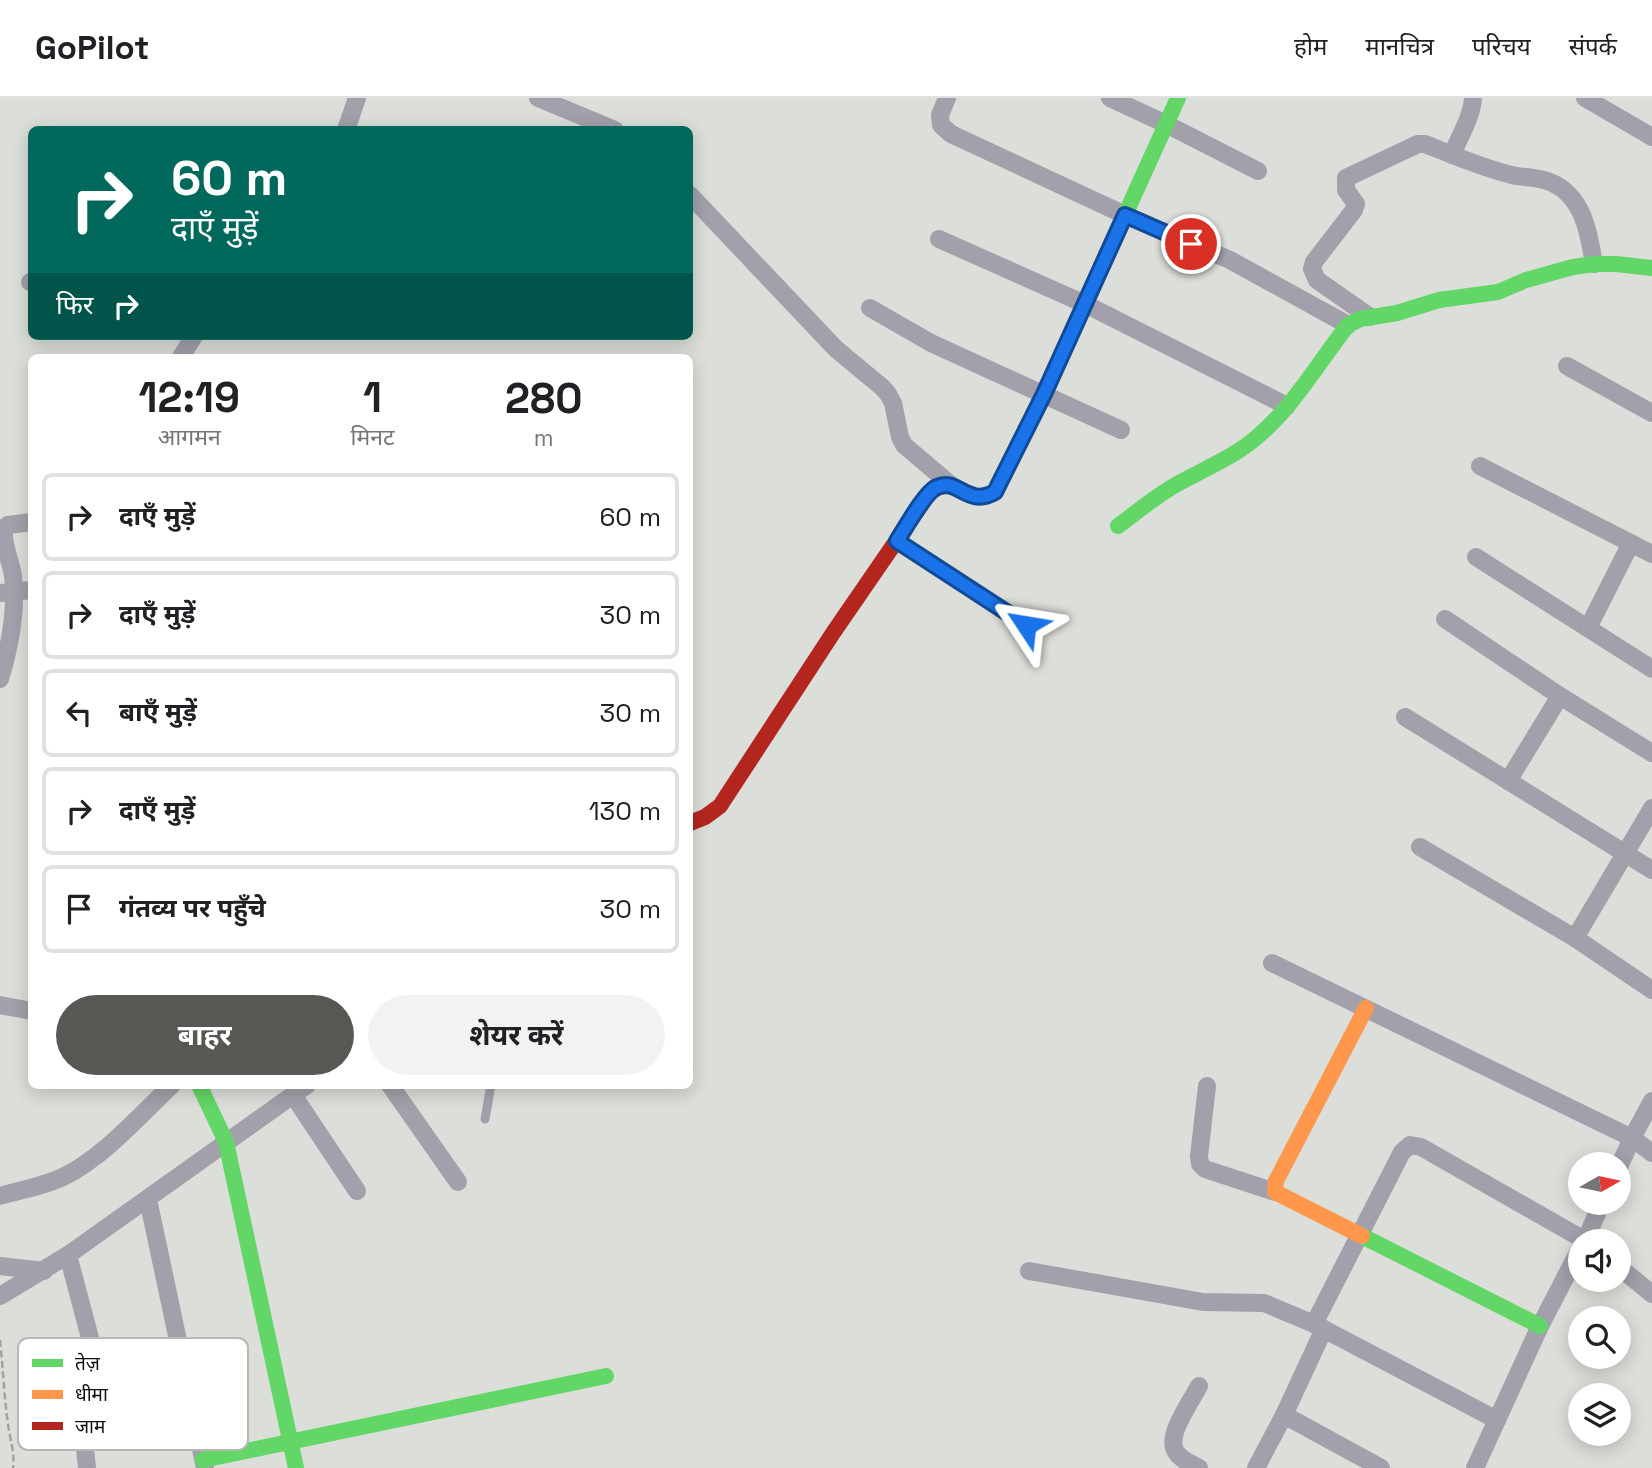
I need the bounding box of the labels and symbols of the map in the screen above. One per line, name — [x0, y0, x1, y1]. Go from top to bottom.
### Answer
pin — [1161, 214, 1221, 274]
position arrow — [989, 588, 1063, 662]
north arrow — [1568, 1152, 1631, 1214]
legend — [18, 1338, 248, 1450]
text: तेज़ — [75, 1351, 101, 1376]
text: धीमा — [75, 1382, 109, 1407]
text: जाम — [75, 1414, 106, 1439]

